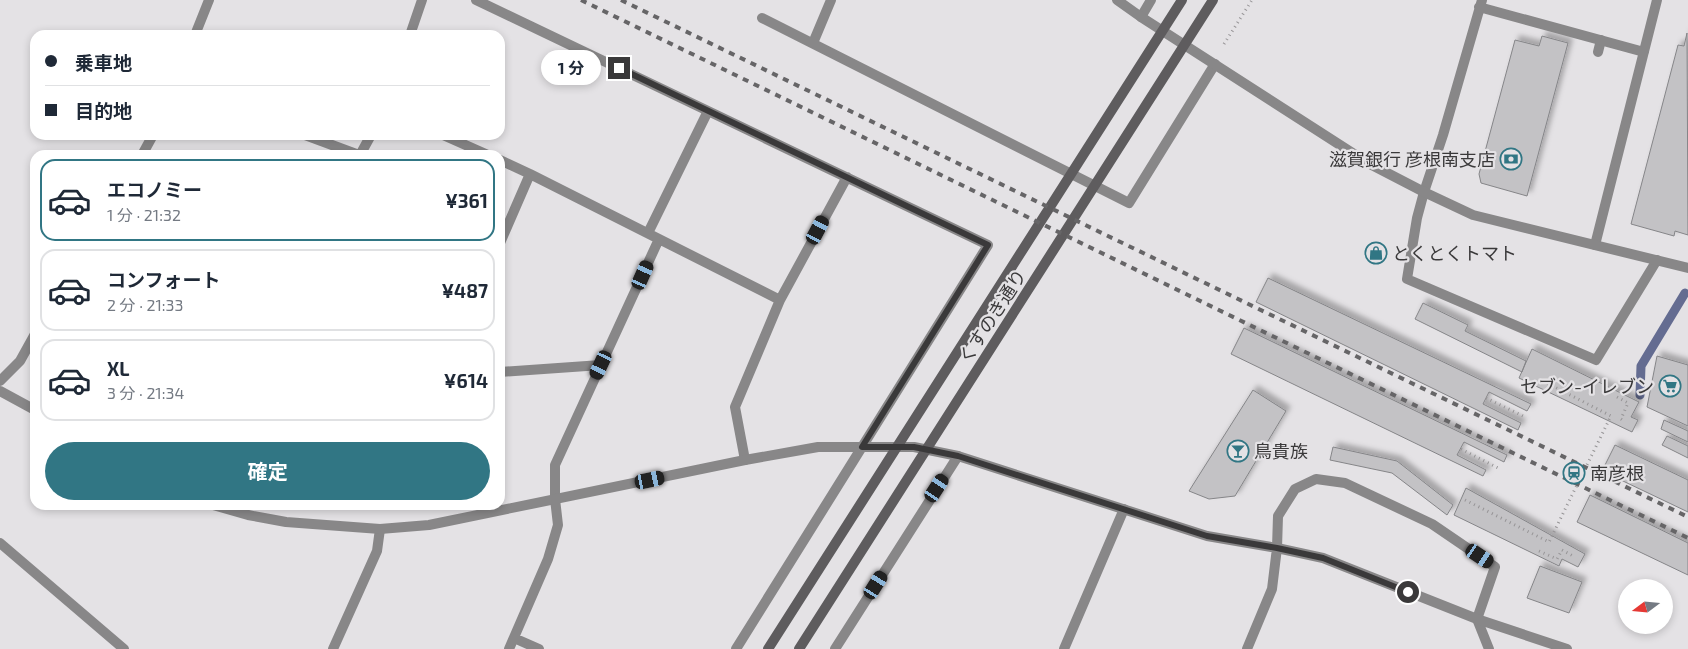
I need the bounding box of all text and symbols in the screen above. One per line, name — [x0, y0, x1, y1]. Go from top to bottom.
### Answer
callout: 1 分 — [542, 50, 602, 86]
text: 乗車地 — [75, 51, 132, 74]
route end — [608, 57, 630, 79]
text: 1 分 — [558, 58, 584, 77]
text: 目的地 — [75, 99, 132, 122]
bank icon: 滋賀銀行 彦根南支店 — [1499, 147, 1523, 171]
place label: 滋賀銀行 彦根南支店 — [1329, 148, 1495, 170]
icon: car — [47, 178, 92, 223]
text: エコノミー — [107, 178, 202, 201]
text: ¥361 — [445, 189, 488, 212]
text: 1 分 · 21:32 — [107, 205, 181, 224]
car — [804, 213, 831, 247]
shop icon: とくとくトマト — [1364, 241, 1388, 265]
place label: とくとくトマト — [1392, 242, 1517, 264]
car — [630, 258, 655, 292]
street label: くすのき通り — [954, 265, 1030, 367]
icon: car — [47, 268, 92, 313]
text: コンフォート — [107, 268, 220, 291]
text: ¥487 — [441, 279, 488, 302]
text: 2 分 · 21:33 — [107, 295, 183, 314]
car — [587, 348, 614, 382]
text: XL — [107, 357, 129, 380]
icon: car — [47, 358, 92, 403]
text: ¥614 — [444, 369, 488, 392]
supermarket icon: セブン-イレブン — [1658, 374, 1682, 398]
place label: セブン-イレブン — [1520, 375, 1654, 397]
text: 3 分 · 21:34 — [107, 383, 184, 402]
bar icon: 鳥貴族 — [1226, 439, 1250, 463]
place label: 鳥貴族 — [1254, 440, 1308, 462]
button: 確定 — [45, 442, 490, 500]
station icon: 南彦根 — [1562, 461, 1586, 485]
place label: 南彦根 — [1590, 462, 1644, 484]
car — [633, 470, 666, 490]
car — [922, 471, 951, 505]
car — [1463, 541, 1496, 571]
car — [861, 568, 890, 602]
north arrow — [1618, 579, 1672, 634]
map controls — [1618, 579, 1673, 634]
route start — [1397, 581, 1419, 603]

